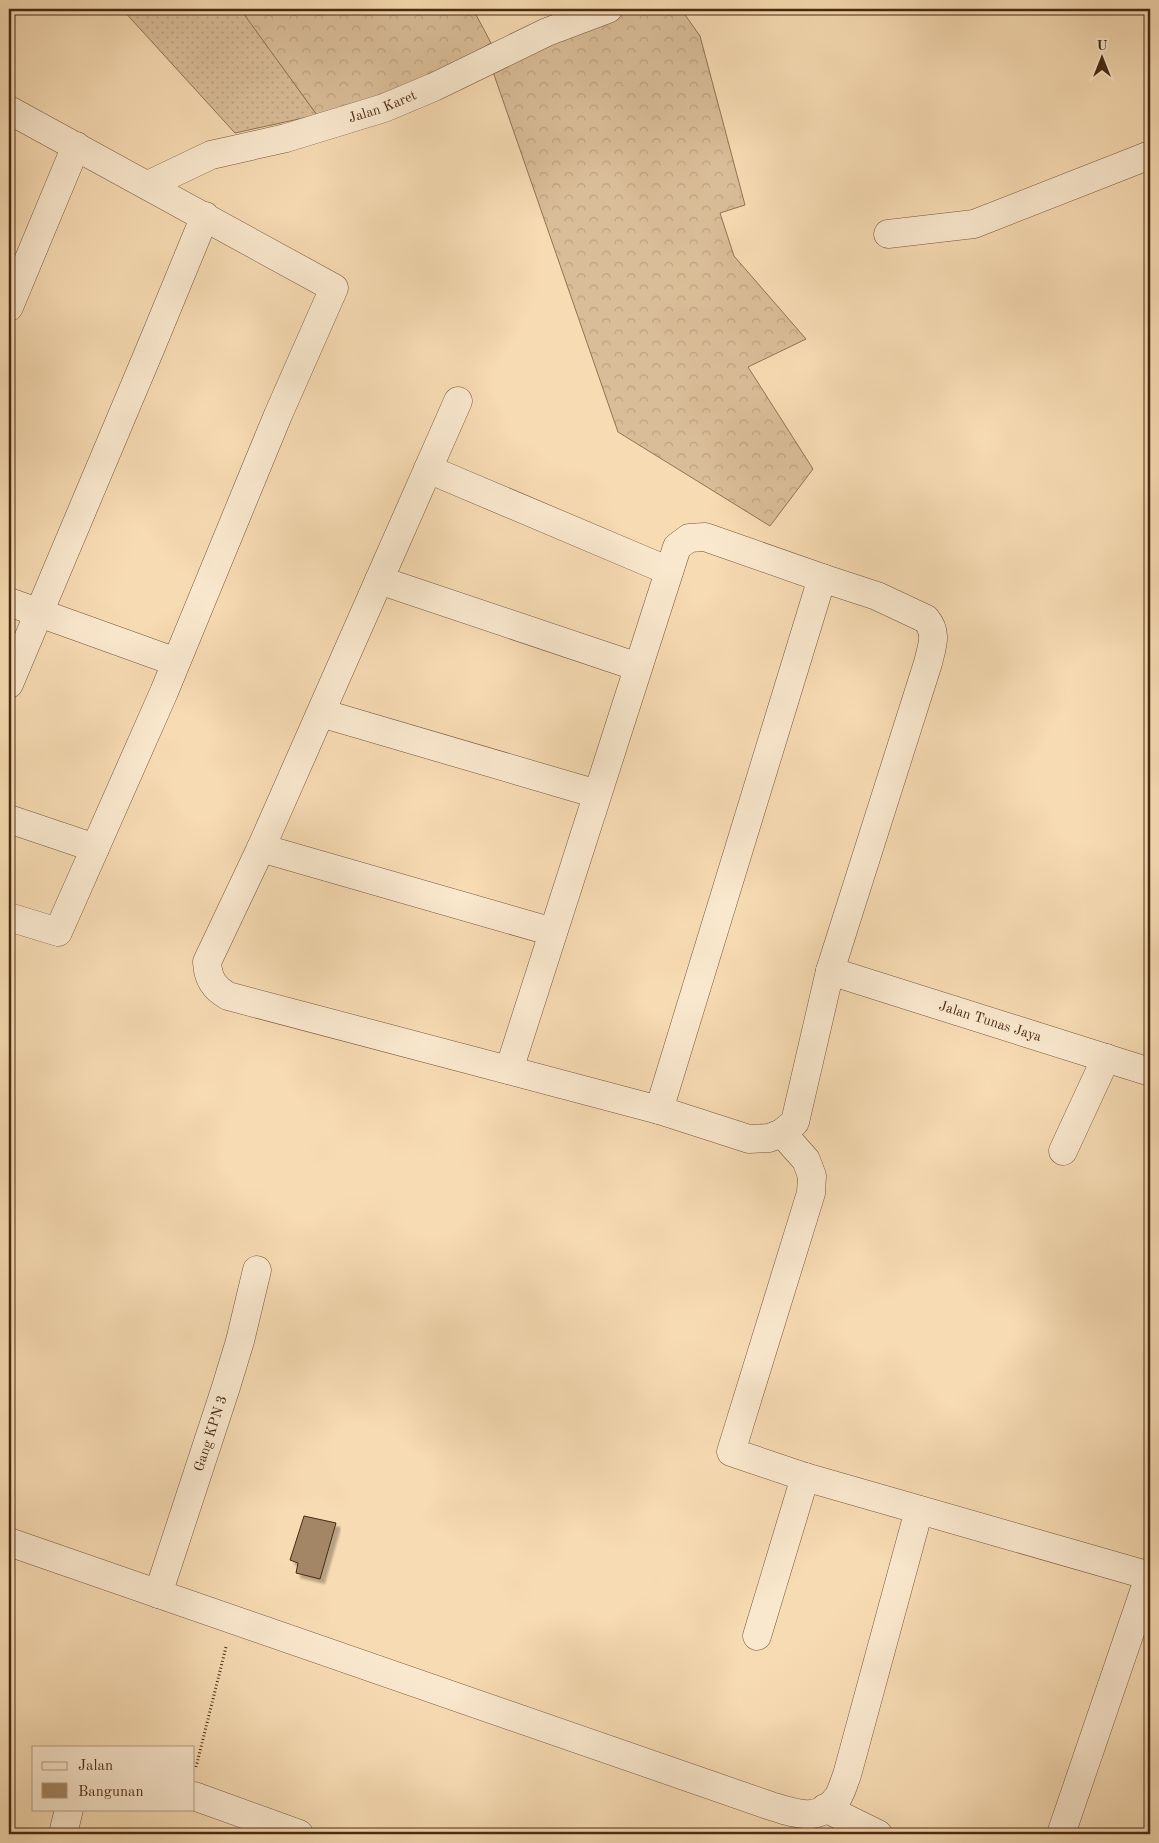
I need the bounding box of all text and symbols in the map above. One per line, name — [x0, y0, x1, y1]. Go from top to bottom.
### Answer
north arrow — [1076, 32, 1126, 82]
text: U — [1096, 39, 1108, 53]
street label: Jalan Karet — [347, 88, 419, 125]
street label: Jalan Tunas Jaya — [937, 999, 1043, 1044]
street label: Gang KPN 3 — [192, 1394, 230, 1473]
legend — [32, 1746, 195, 1810]
text: Jalan — [78, 1759, 113, 1774]
text: Bangunan — [78, 1785, 144, 1800]

